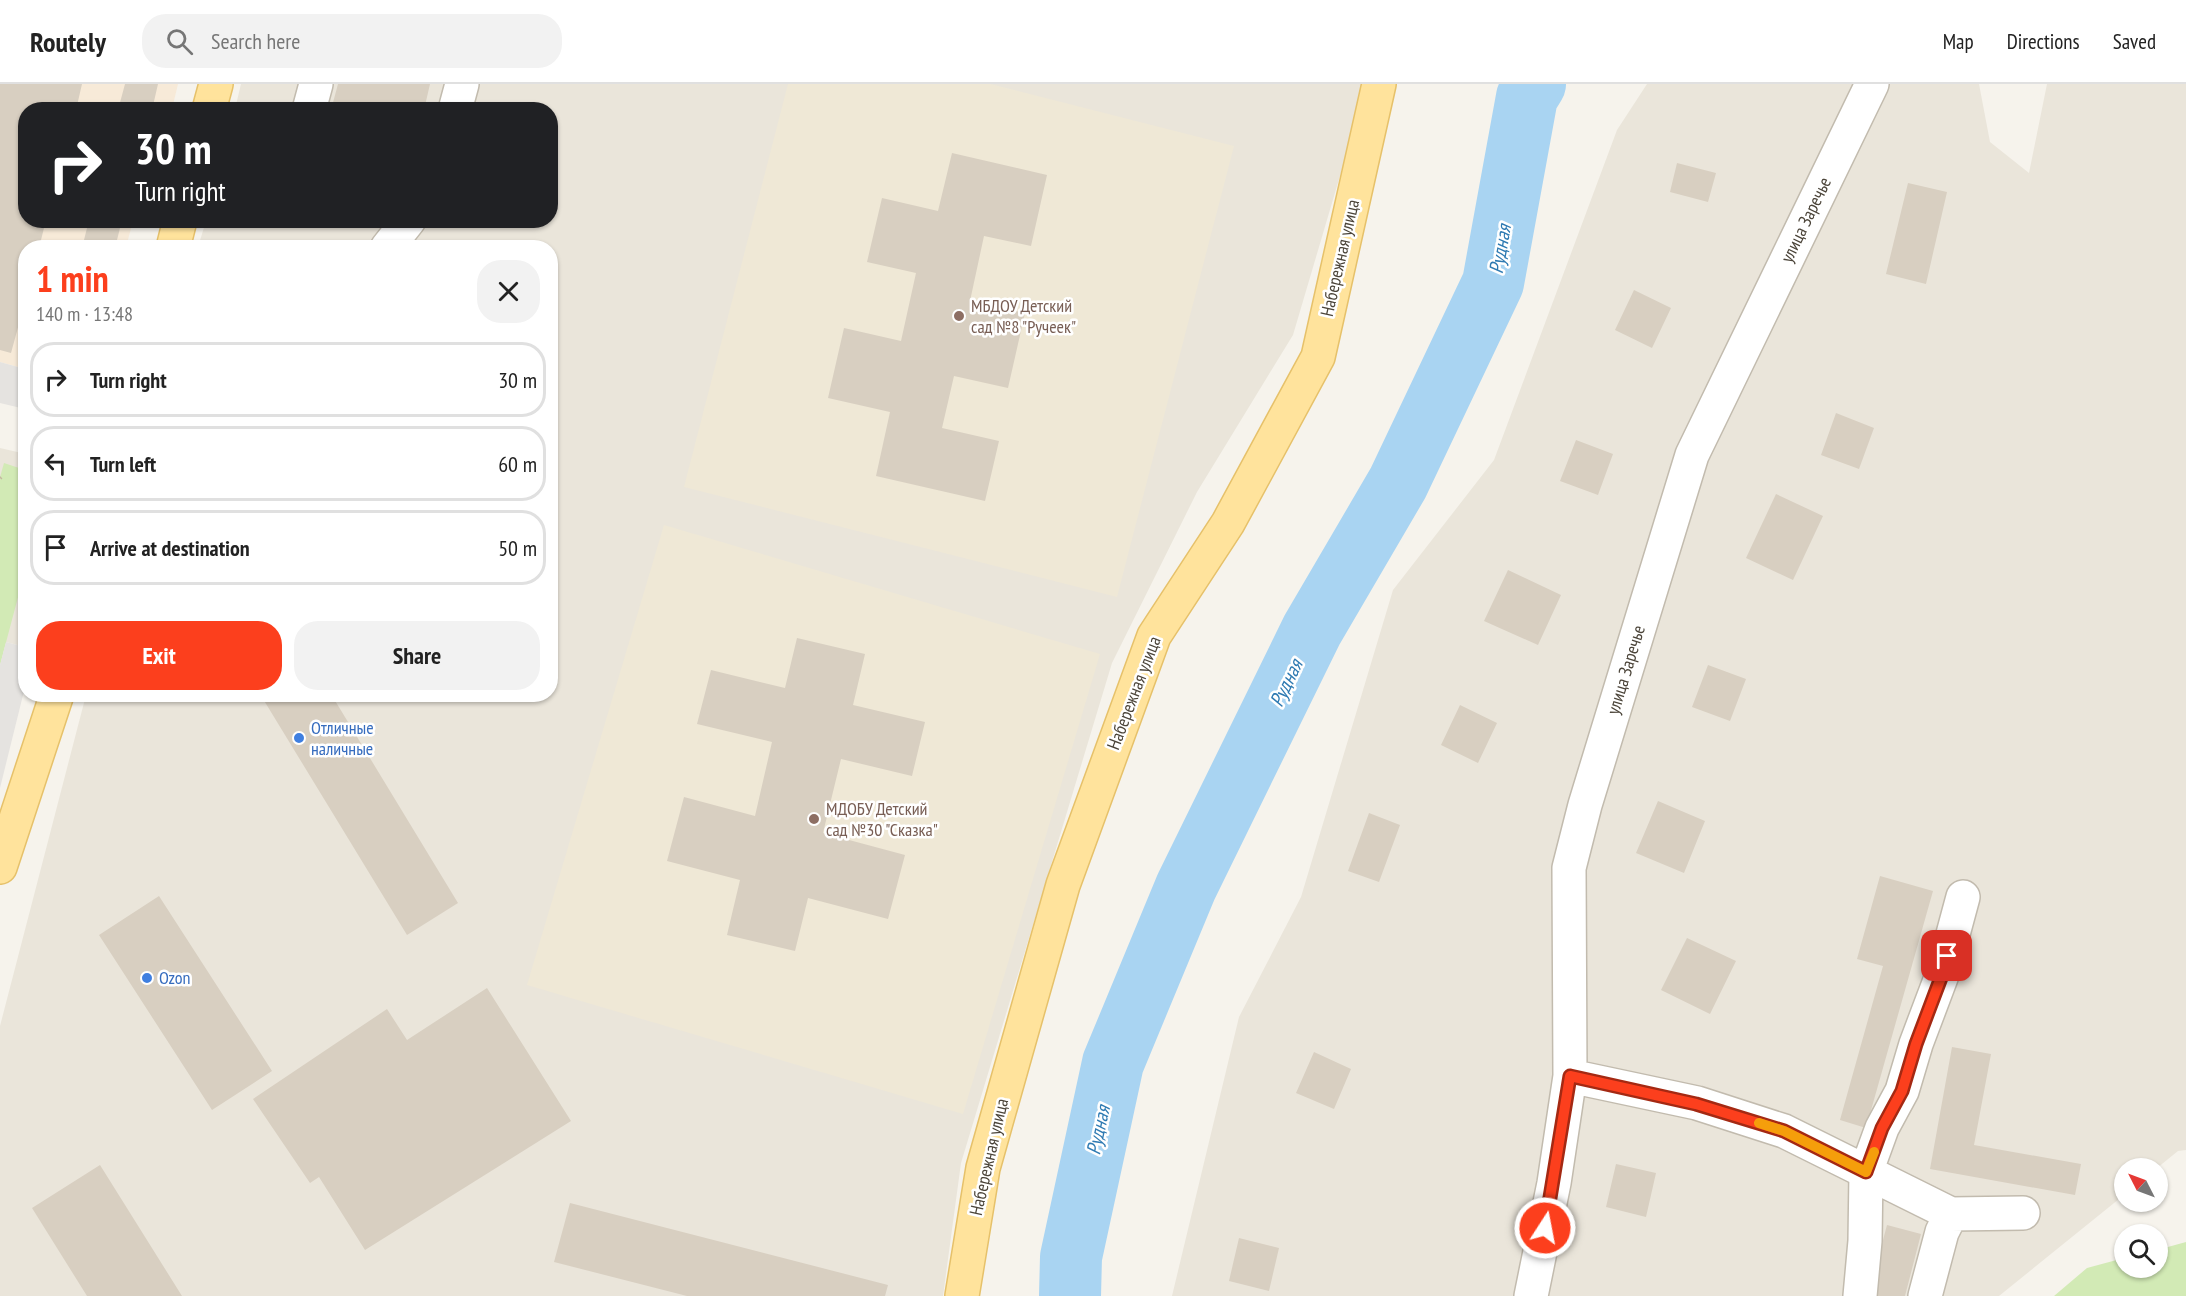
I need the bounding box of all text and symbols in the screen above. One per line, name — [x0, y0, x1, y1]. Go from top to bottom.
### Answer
search box — [142, 14, 562, 68]
text: Routely — [30, 23, 106, 60]
icon: search — [163, 25, 196, 58]
text: Search here — [211, 27, 300, 55]
text: Map — [1943, 28, 1974, 55]
text: Directions — [2007, 28, 2080, 55]
text: Saved — [2113, 28, 2156, 55]
text: 30 m — [135, 121, 212, 176]
icon: right — [36, 126, 114, 204]
street label: улица Заречье — [1775, 173, 1836, 266]
text: Turn right — [135, 174, 226, 208]
street label: Набережная улица — [1315, 197, 1364, 319]
water label: Рудная — [1483, 220, 1517, 276]
text: 1 min — [36, 255, 109, 302]
button: close — [477, 260, 540, 323]
place label: МБДОУ Детский сад №8 "Ручеек" — [971, 294, 1076, 338]
text: 140 m · 13:48 — [36, 301, 133, 327]
marker: МБДОУ Детский сад №8 "Ручеек" — [952, 309, 966, 323]
icon: right — [39, 363, 72, 396]
text: Turn right — [90, 366, 167, 394]
text: 30 m — [498, 366, 537, 394]
icon: left — [39, 447, 72, 480]
text: Turn left — [90, 450, 156, 478]
text: 60 m — [498, 450, 537, 478]
icon: arrive — [39, 531, 72, 564]
text: Arrive at destination — [90, 534, 250, 562]
text: 50 m — [498, 534, 537, 562]
button: Exit — [36, 621, 282, 690]
button: Share — [294, 621, 540, 690]
street label: улица Заречье — [1601, 622, 1650, 717]
street label: Набережная улица — [1101, 633, 1166, 753]
water label: Рудная — [1263, 653, 1310, 711]
place label: Отличные наличные — [311, 716, 374, 760]
marker: Отличные наличные — [292, 731, 306, 745]
place label: МДОБУ Детский сад №30 "Сказка" — [826, 797, 938, 841]
marker: МДОБУ Детский сад №30 "Сказка" — [807, 812, 821, 826]
pin — [1921, 930, 1972, 981]
icon: arrive — [1930, 939, 1963, 972]
place label: Ozon — [159, 966, 191, 989]
marker: Ozon — [140, 971, 154, 985]
street label: Набережная улица — [964, 1096, 1013, 1218]
water label: Рудная — [1080, 1101, 1116, 1157]
north arrow — [2114, 1158, 2168, 1212]
map controls — [2114, 1158, 2168, 1278]
position arrow — [1513, 1196, 1577, 1260]
button: search — [2114, 1224, 2168, 1278]

